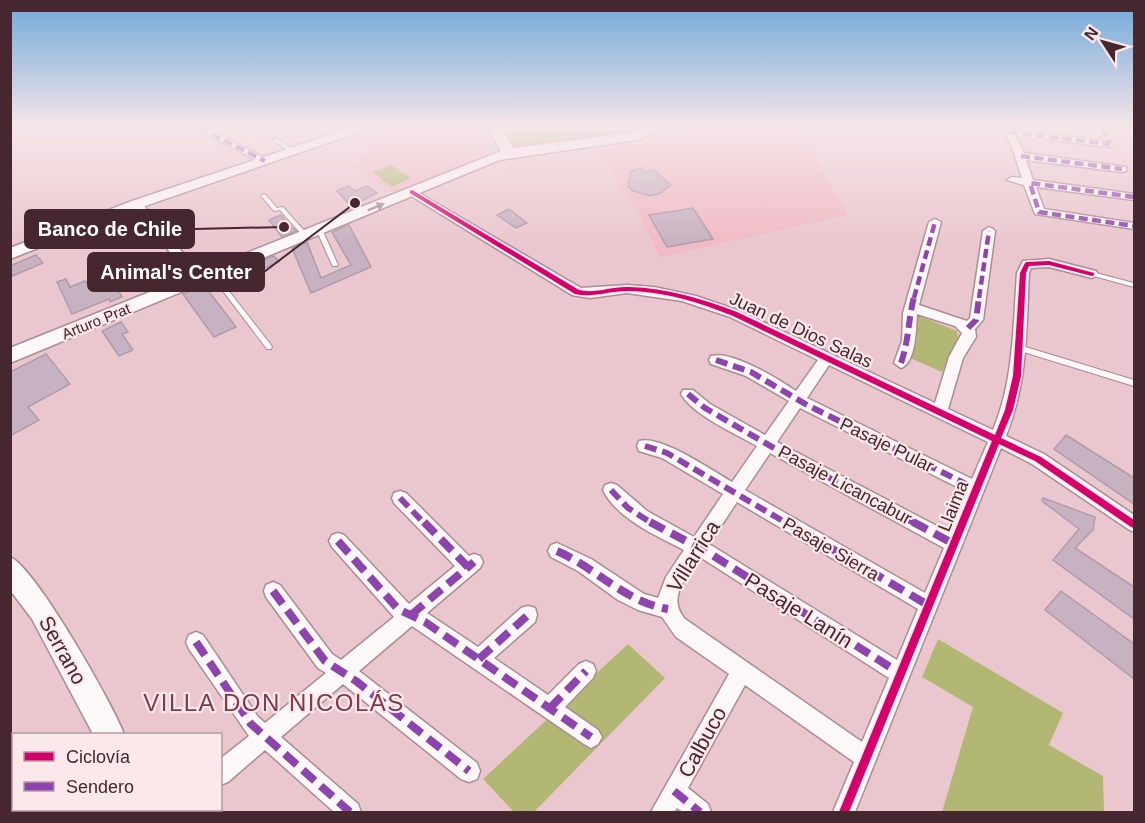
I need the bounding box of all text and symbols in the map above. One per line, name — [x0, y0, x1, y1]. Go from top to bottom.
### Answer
north arrow — [1073, 12, 1133, 72]
text: N — [1081, 24, 1102, 43]
one-way arrow — [367, 202, 385, 211]
callout: Banco de Chile — [25, 210, 194, 248]
text: Banco de Chile — [38, 218, 182, 240]
callout: Animal's Center — [88, 253, 264, 291]
text: Animal's Center — [100, 261, 252, 283]
street label: Juan de Dios Salas — [726, 288, 876, 372]
street label: Arturo Prat — [59, 299, 134, 342]
street label: Pasaje Pular — [837, 414, 937, 476]
street label: Pasaje Licancabur — [775, 441, 915, 529]
street label: Llaima — [934, 477, 973, 534]
street label: Pasaje Sierra — [779, 513, 884, 585]
street label: Villarrica — [662, 516, 724, 596]
street label: Pasaje Lanín — [741, 568, 857, 652]
street label: Serrano — [35, 612, 91, 688]
district label: VILLA DON NICOLÁS — [143, 689, 405, 716]
street label: Calbuco — [673, 703, 731, 781]
legend — [12, 733, 222, 811]
text: Ciclovía — [66, 747, 131, 767]
text: Sendero — [66, 777, 134, 797]

